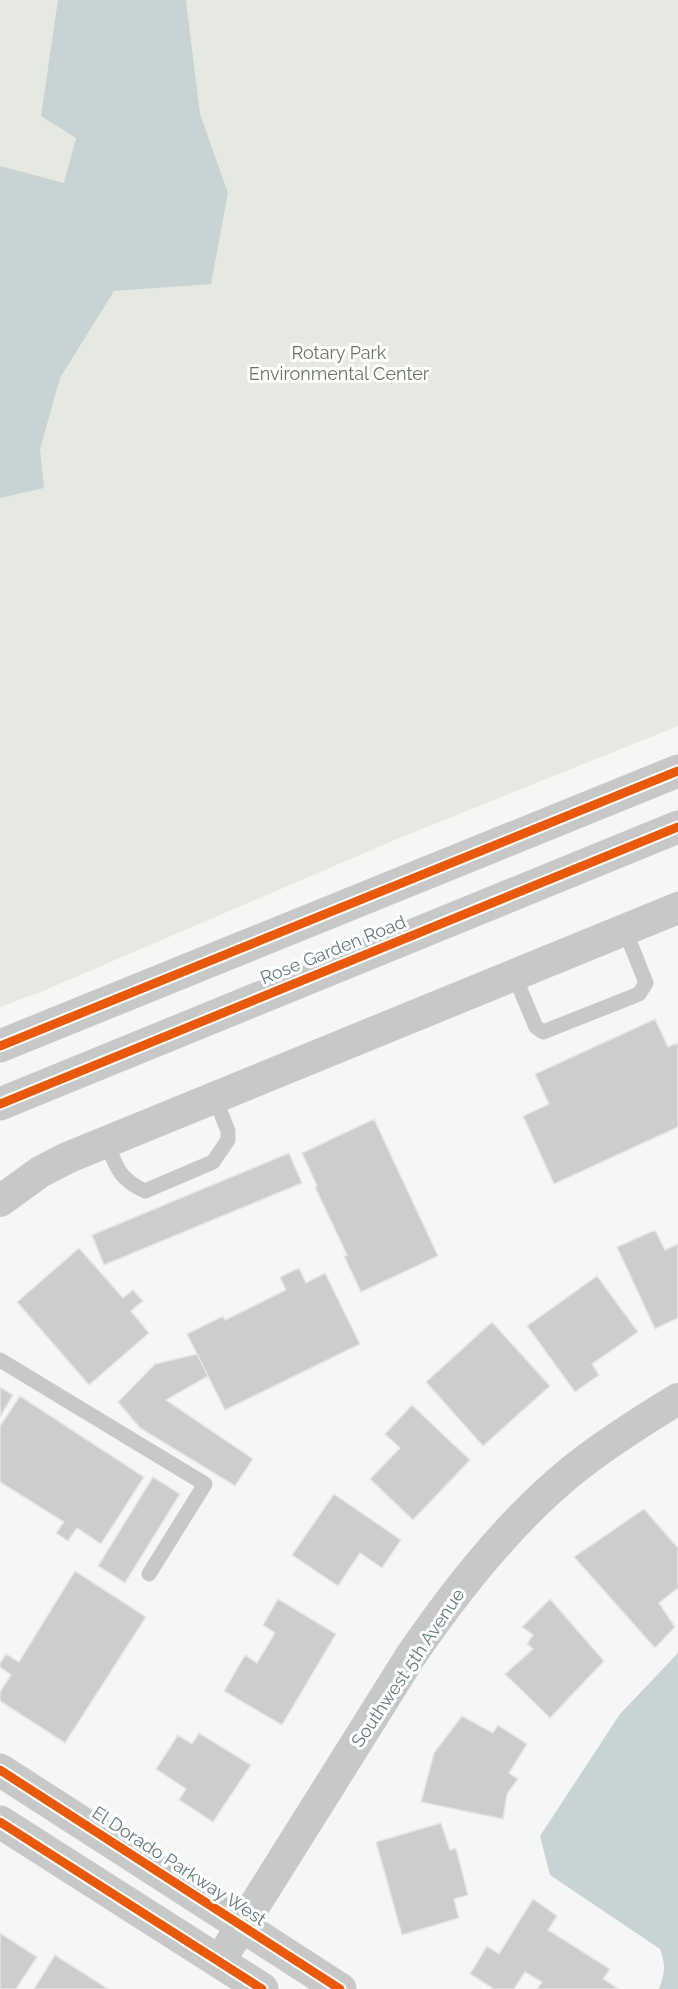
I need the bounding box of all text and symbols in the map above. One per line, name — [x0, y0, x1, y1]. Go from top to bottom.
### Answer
park label: Rotary Park Environmental Center — [249, 342, 430, 384]
street label: Rose Garden Road — [257, 911, 409, 988]
street label: Southwest 5th Avenue — [347, 1584, 469, 1751]
street label: El Dorado Parkway West — [88, 1802, 270, 1930]

